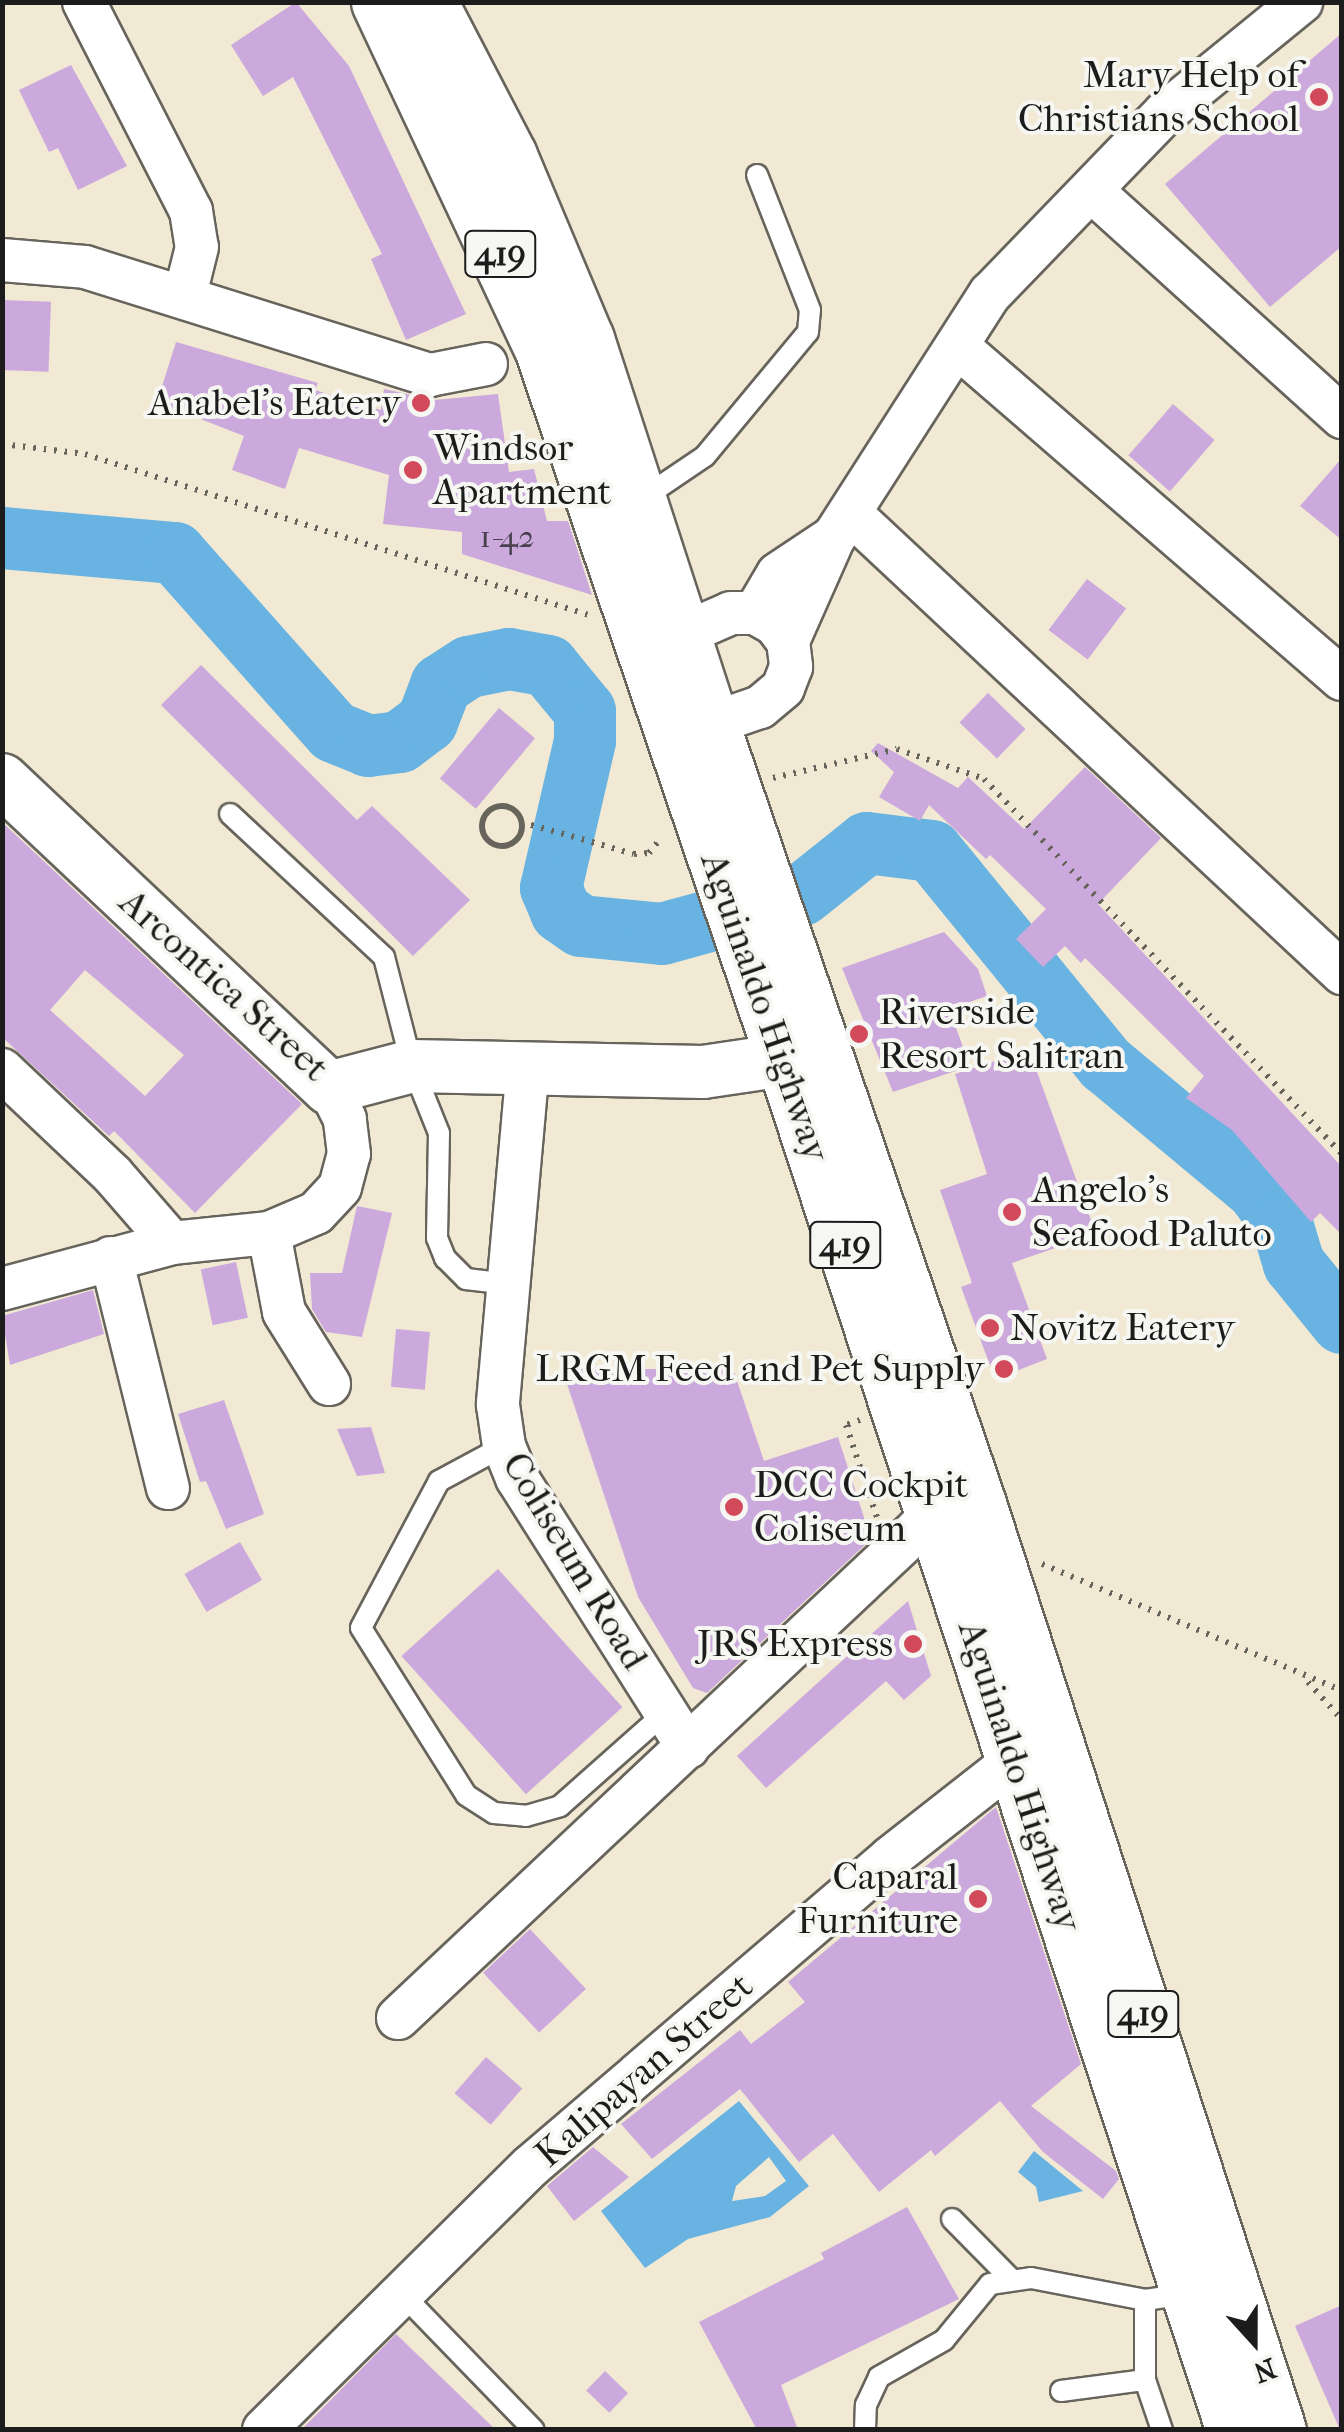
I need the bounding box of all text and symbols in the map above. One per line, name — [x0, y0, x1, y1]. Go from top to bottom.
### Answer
place label: Mary Help of Christians School — [1018, 52, 1299, 142]
marker: Mary Help of Christians School — [1308, 86, 1330, 108]
road number: 419 — [462, 224, 538, 284]
place label: Anabel's Eatery — [148, 380, 401, 426]
marker: Anabel's Eatery — [410, 392, 432, 414]
place label: Windsor Apartment — [433, 425, 611, 514]
marker: Windsor Apartment — [402, 459, 424, 481]
house number: 1-42 — [479, 518, 535, 556]
street label: Aguinaldo Highway — [691, 847, 839, 1167]
street label: Arcontica Street — [110, 879, 338, 1091]
place label: Riverside Resort Salitran — [879, 989, 1124, 1078]
marker: Riverside Resort Salitran — [848, 1023, 870, 1045]
place label: Angelo's Seafood Paluto — [1032, 1167, 1272, 1256]
marker: Angelo's Seafood Paluto — [1001, 1201, 1023, 1223]
road number: 419 — [808, 1215, 882, 1275]
place label: Novitz Eatery — [1010, 1305, 1235, 1351]
marker: Novitz Eatery — [979, 1317, 1001, 1339]
place label: LRGM Feed and Pet Supply — [536, 1346, 984, 1392]
marker: LRGM Feed and Pet Supply — [993, 1358, 1015, 1380]
street label: Coliseum Road — [492, 1444, 658, 1678]
place label: DCC Cockpit Coliseum — [754, 1462, 968, 1552]
marker: DCC Cockpit Coliseum — [723, 1496, 745, 1518]
street label: Aguinaldo Highway — [948, 1615, 1092, 1937]
place label: JRS Express — [697, 1621, 893, 1667]
marker: JRS Express — [902, 1633, 924, 1655]
place label: Caparal Furniture — [797, 1854, 958, 1944]
marker: Caparal Furniture — [967, 1888, 989, 1910]
street label: Kalipayan Street — [526, 1963, 762, 2177]
road number: 419 — [1106, 1984, 1180, 2044]
north arrow — [1204, 2292, 1304, 2392]
text: N — [1249, 2351, 1281, 2390]

